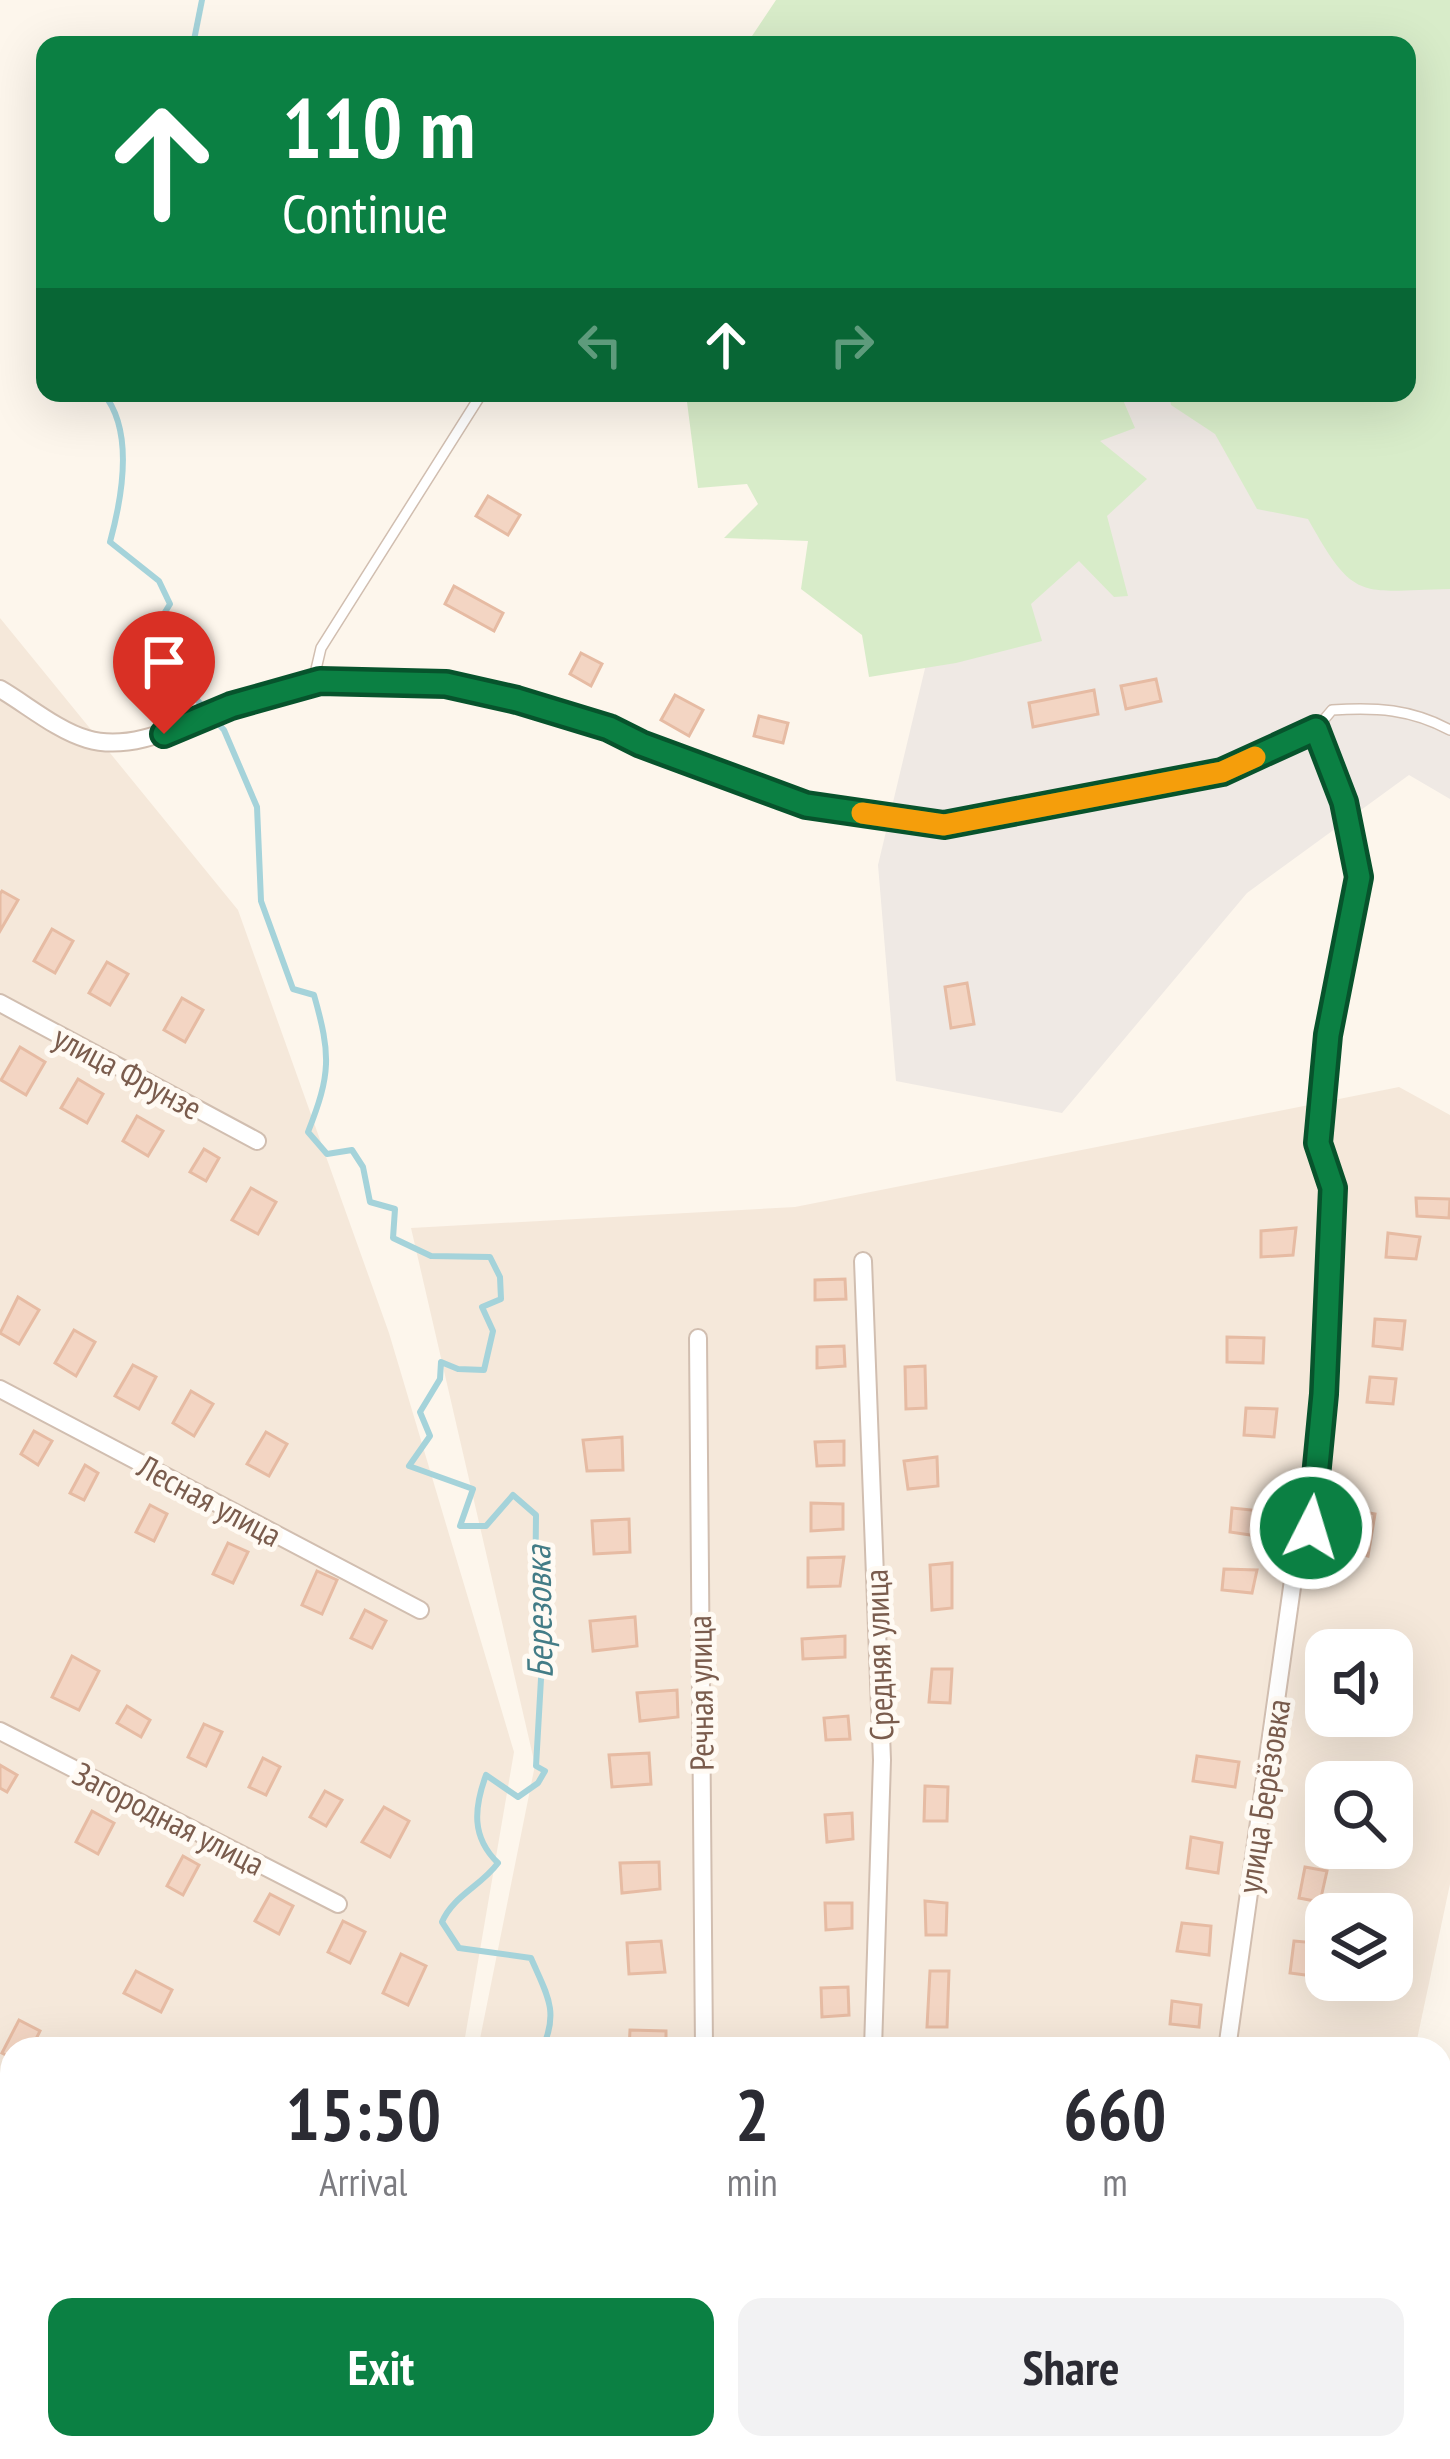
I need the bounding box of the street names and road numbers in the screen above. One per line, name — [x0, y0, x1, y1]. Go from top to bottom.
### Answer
street label: улица Фрунзе — [47, 1015, 209, 1129]
street label: Лесная улица — [130, 1444, 289, 1556]
street label: Средняя улица — [854, 1569, 902, 1741]
street label: Речная улица — [677, 1615, 723, 1771]
street label: улица Берёзовка — [1226, 1696, 1300, 1896]
street label: Загородная улица — [66, 1751, 272, 1885]

